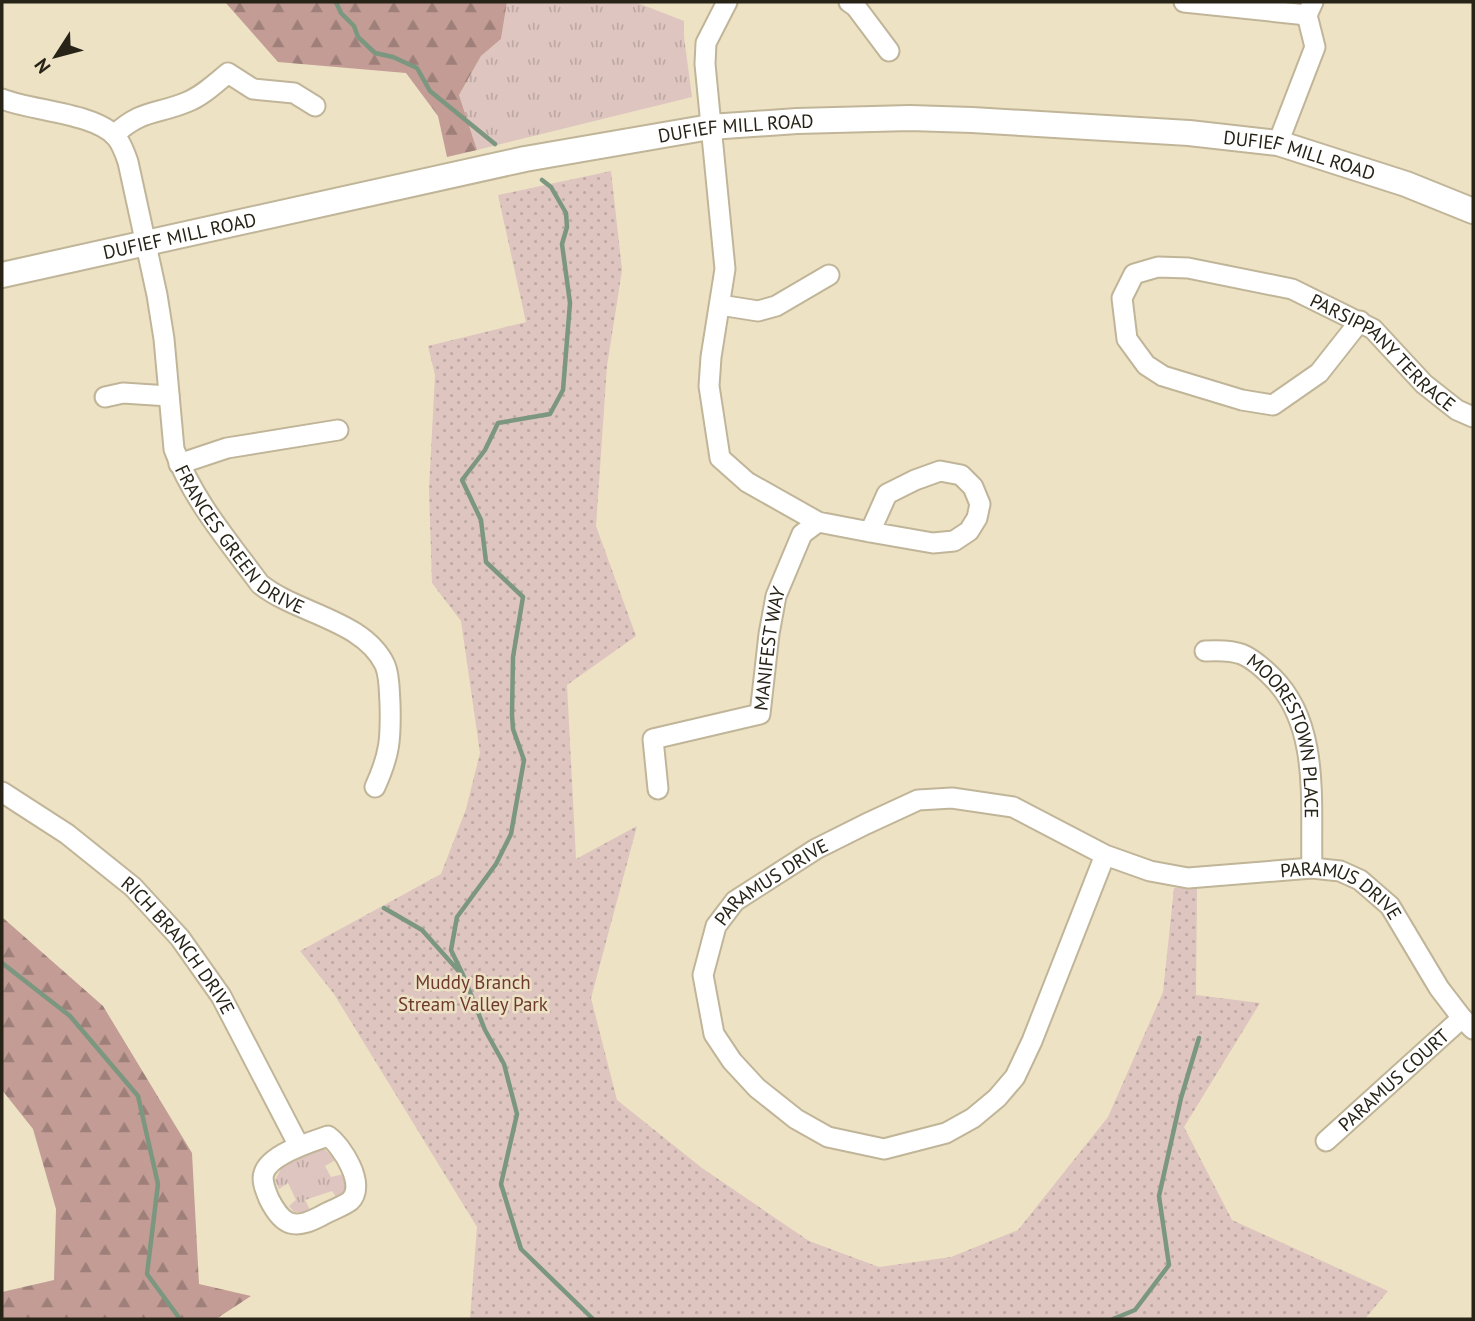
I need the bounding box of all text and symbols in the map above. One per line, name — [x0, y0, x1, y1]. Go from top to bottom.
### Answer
north arrow — [21, 21, 91, 91]
text: N — [29, 54, 56, 78]
street label: DUFIEF MILL ROAD — [656, 109, 814, 148]
street label: DUFIEF MILL ROAD — [1222, 125, 1378, 185]
street label: DUFIEF MILL ROAD — [101, 207, 259, 264]
street label: PARSIPPANY TERRACE — [1306, 288, 1461, 416]
street label: FRANCES GREEN DRIVE — [170, 461, 308, 619]
street label: MANIFEST WAY — [748, 583, 791, 712]
street label: MOORESTOWN PLACE — [1242, 648, 1324, 818]
street label: PARAMUS DRIVE — [709, 833, 832, 930]
street label: PARAMUS DRIVE — [1279, 856, 1407, 924]
street label: RICH BRANCH DRIVE — [117, 871, 240, 1018]
park label: Muddy Branch Stream Valley Park — [398, 970, 548, 1016]
street label: PARAMUS COURT — [1333, 1023, 1454, 1136]

